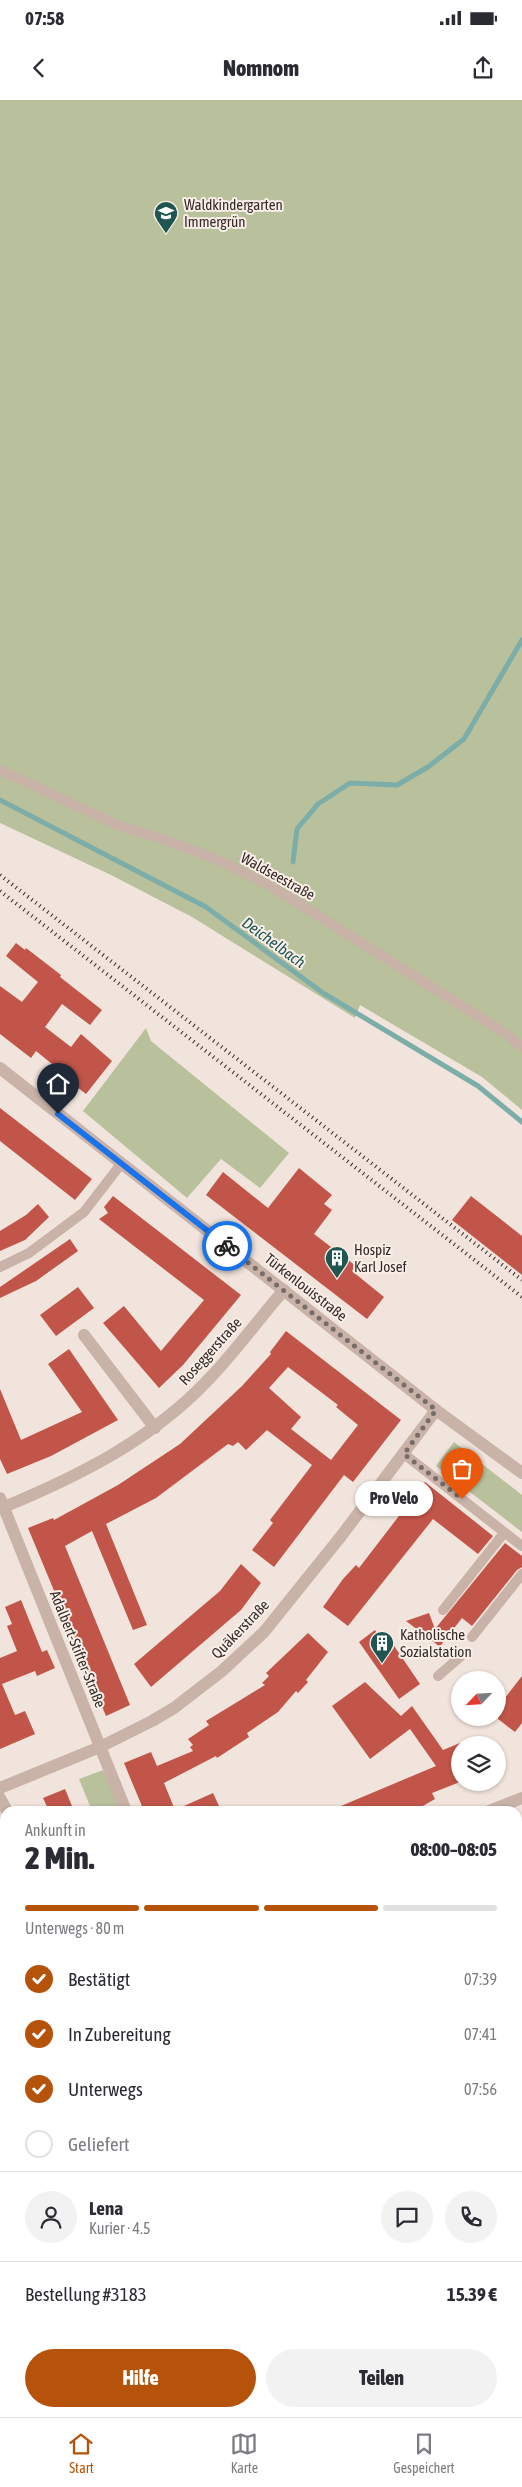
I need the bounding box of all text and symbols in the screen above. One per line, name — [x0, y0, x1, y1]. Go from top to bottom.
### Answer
text: 07:58 — [25, 7, 64, 29]
icon: back — [25, 54, 53, 82]
icon: share — [469, 54, 497, 82]
text: Nomnom — [223, 55, 299, 81]
place label: Waldkindergarten Immergrün — [184, 196, 283, 230]
school or university icon: Waldkindergarten Immergrün — [153, 200, 179, 234]
street label: Waldseestraße — [238, 849, 318, 903]
water label: Deichelbach — [239, 913, 309, 971]
pin — [37, 1063, 79, 1114]
icon: home — [44, 1070, 72, 1098]
courier — [202, 1221, 252, 1271]
icon: bike — [213, 1232, 241, 1260]
place label: Hospiz Karl Josef — [354, 1241, 407, 1275]
building icon: Hospiz Karl Josef — [324, 1245, 350, 1279]
street label: Türkenlouisstraße — [262, 1250, 351, 1324]
street label: Roseggerstraße — [175, 1314, 245, 1388]
pin — [441, 1448, 483, 1499]
icon: bag — [448, 1455, 476, 1483]
callout: Pro Velo — [354, 1482, 432, 1516]
text: Pro Velo — [370, 1489, 418, 1507]
street label: Adalbert-Stifter-Straße — [47, 1588, 109, 1710]
street label: Quäkerstraße — [208, 1596, 272, 1662]
place label: Katholische Sozialstation — [400, 1626, 472, 1660]
building icon: Katholische Sozialstation — [369, 1630, 395, 1664]
north arrow — [451, 1671, 506, 1726]
map controls — [451, 1671, 506, 1791]
button: layers — [451, 1736, 506, 1791]
text: Ankunft in — [25, 1821, 86, 1839]
text: 08:00–08:05 — [410, 1838, 497, 1860]
text: 2 Min. — [25, 1839, 94, 1876]
text: Unterwegs · 80 m — [25, 1919, 124, 1937]
icon: check — [25, 1965, 53, 1993]
text: Bestätigt — [68, 1968, 130, 1990]
text: 07:39 — [464, 1970, 497, 1988]
icon: check — [25, 2020, 53, 2048]
text: In Zubereitung — [68, 2023, 171, 2045]
text: 07:41 — [464, 2025, 497, 2043]
icon: check — [25, 2075, 53, 2103]
text: Unterwegs — [68, 2078, 143, 2100]
text: 07:56 — [464, 2080, 497, 2098]
text: Geliefert — [68, 2133, 129, 2155]
button: person — [25, 2191, 77, 2243]
button: chat — [381, 2191, 433, 2243]
button: phone — [445, 2191, 497, 2243]
text: Lena — [89, 2197, 123, 2219]
text: Kurier · 4.5 — [89, 2219, 151, 2237]
text: Bestellung #3183 — [25, 2283, 147, 2305]
text: 15.39 € — [447, 2283, 497, 2305]
button: Hilfe — [25, 2349, 256, 2407]
button: Teilen — [266, 2349, 497, 2407]
tab: Start — [67, 2430, 95, 2476]
tab: Karte — [230, 2430, 258, 2476]
tab: Gespeichert — [393, 2430, 455, 2476]

